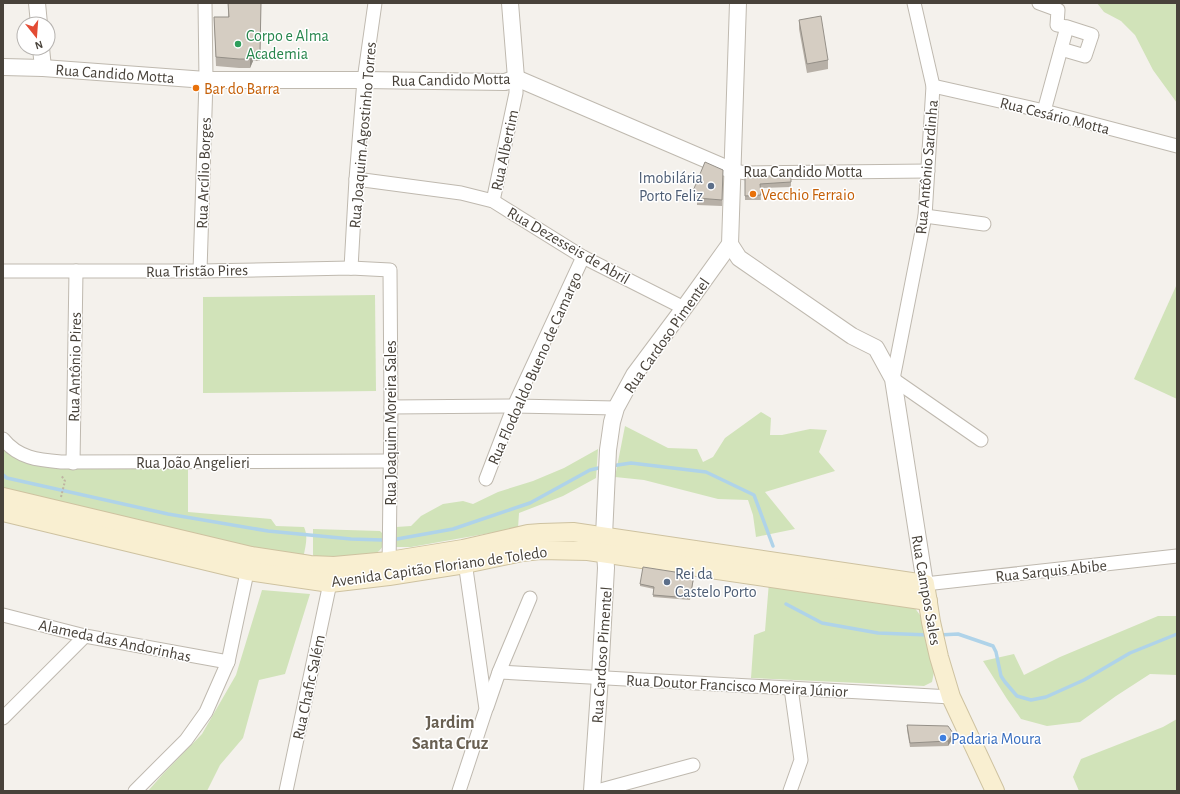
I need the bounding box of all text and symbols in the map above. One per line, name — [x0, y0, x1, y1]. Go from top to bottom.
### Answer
north arrow — [16, 16, 56, 56]
place label: Corpo e Alma Academia — [246, 28, 329, 62]
text: N — [34, 39, 44, 51]
marker: Corpo e Alma Academia — [233, 39, 243, 49]
street label: Rua Joaquim Agostinho Torres — [347, 41, 379, 229]
street label: Rua Candido Motta — [55, 62, 175, 86]
street label: Rua Candido Motta — [391, 71, 511, 89]
place label: Bar do Barra — [204, 81, 280, 97]
marker: Bar do Barra — [191, 83, 201, 93]
street label: Rua Cesário Motta — [998, 95, 1111, 137]
street label: Rua Antônio Sardinha — [913, 99, 941, 235]
street label: Rua Albertim — [489, 108, 521, 192]
street label: Rua Arcílio Borges — [194, 117, 214, 229]
street label: Rua Candido Motta — [743, 164, 863, 180]
place label: Imobilária Porto Feliz — [639, 170, 703, 204]
marker: Imobilária Porto Feliz — [706, 181, 716, 191]
place label: Vecchio Ferraio — [761, 187, 855, 203]
marker: Vecchio Ferraio — [748, 189, 758, 199]
street label: Rua Dezesseis de Abril — [505, 204, 632, 287]
street label: Rua Tristão Pires — [146, 262, 248, 280]
street label: Rua Flodoaldo Bueno de Camargo — [485, 269, 585, 467]
street label: Rua Cardoso Pimentel — [621, 275, 713, 396]
street label: Rua Antônio Pires — [66, 312, 84, 422]
street label: Rua Joaquim Moreira Sales — [383, 340, 399, 506]
street label: Rua João Angelieri — [136, 455, 250, 471]
street label: Rua Campos Sales — [908, 534, 944, 647]
street label: Avenida Capitão Floriano de Toledo — [330, 544, 548, 590]
street label: Rua Sarquis Abibe — [995, 557, 1108, 585]
place label: Rei da Castelo Porto — [675, 566, 757, 600]
marker: Rei da Castelo Porto — [662, 577, 672, 587]
street label: Rua Cardoso Pimentel — [589, 586, 615, 724]
street label: Alameda das Andorinhas — [37, 617, 193, 665]
street label: Rua Chafic Salém — [290, 633, 328, 741]
street label: Rua Doutor Francisco Moreira Júnior — [626, 672, 849, 700]
district label: Jardim Santa Cruz — [412, 714, 489, 753]
place label: Padaria Moura — [951, 731, 1041, 747]
marker: Padaria Moura — [938, 733, 948, 743]

